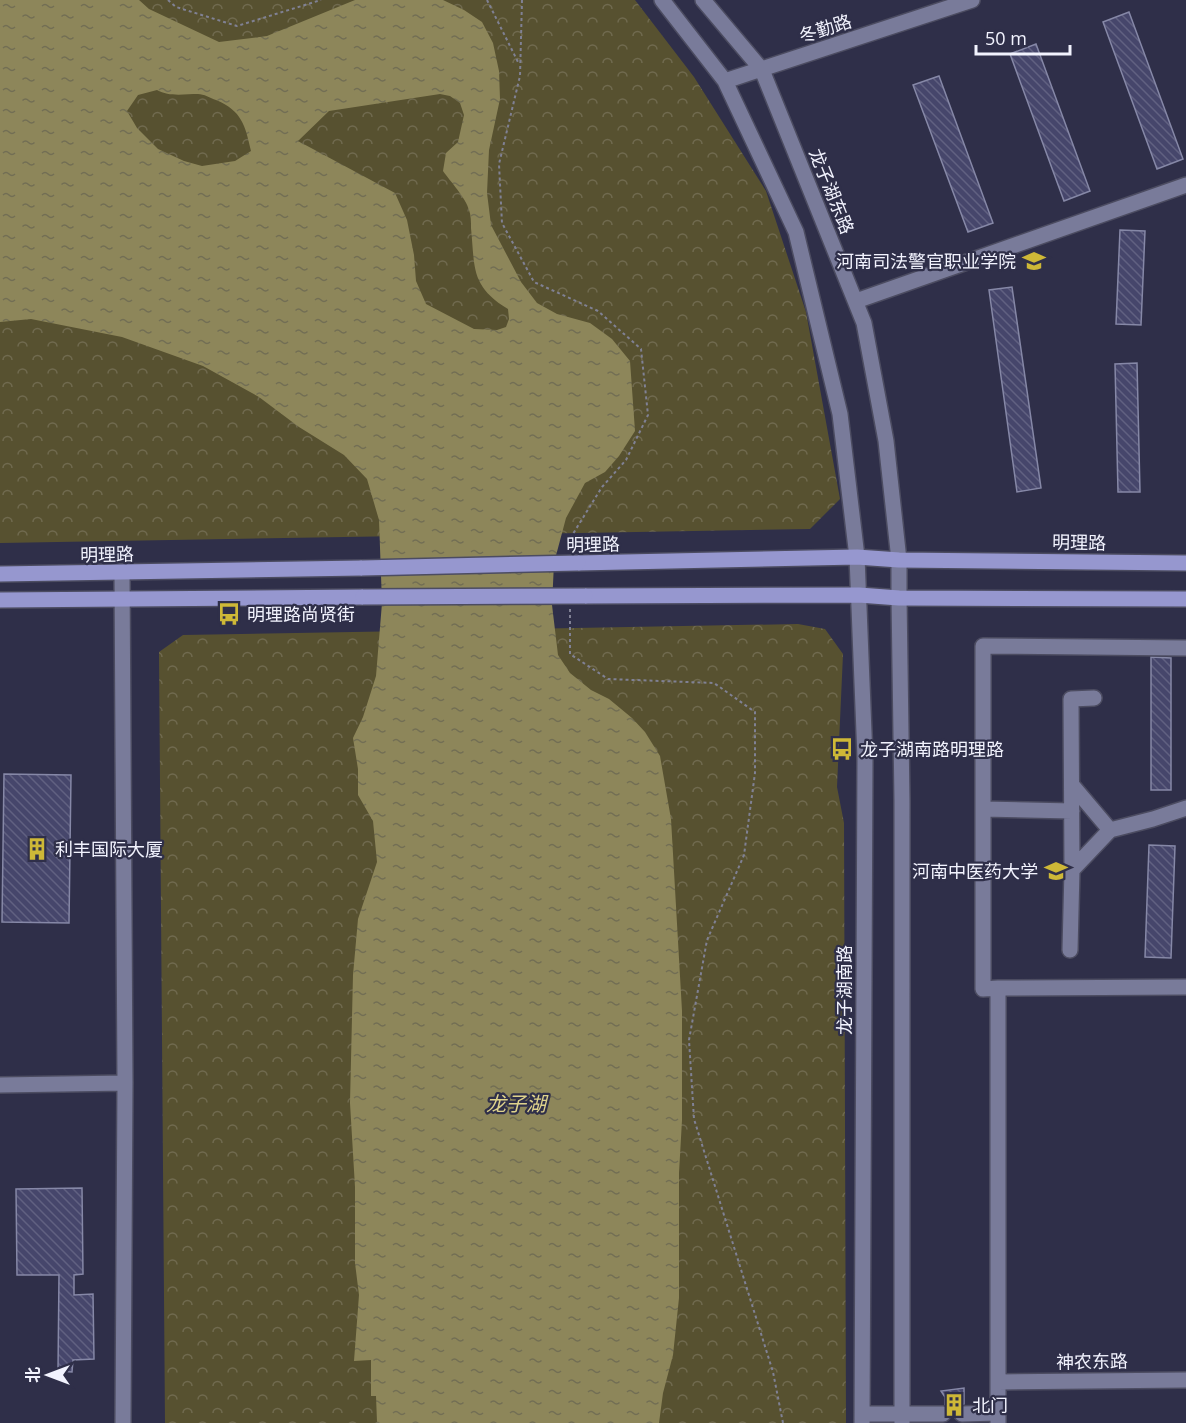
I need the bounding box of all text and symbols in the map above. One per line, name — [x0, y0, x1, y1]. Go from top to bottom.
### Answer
street label: 冬勤路 — [796, 8, 854, 48]
scale bar — [976, 18, 1070, 56]
text: 50 m — [985, 26, 1027, 50]
street label: 龙子湖东路 — [804, 145, 860, 237]
school or university icon: 河南司法警官职业学院 — [1021, 248, 1047, 274]
place label: 河南司法警官职业学院 — [836, 249, 1016, 273]
street label: 明理路 — [1052, 530, 1106, 554]
street label: 明理路 — [566, 532, 620, 556]
street label: 明理路 — [80, 542, 134, 566]
bus stop icon: 明理路尚贤街 — [216, 601, 242, 627]
place label: 明理路尚贤街 — [247, 602, 355, 626]
bus stop icon: 龙子湖南路明理路 — [829, 736, 855, 762]
place label: 龙子湖南路明理路 — [860, 737, 1004, 761]
building icon: 利丰国际大厦 — [24, 836, 50, 862]
place label: 利丰国际大厦 — [55, 837, 163, 861]
school or university icon: 河南中医药大学 — [1043, 858, 1069, 884]
place label: 河南中医药大学 — [912, 859, 1038, 883]
street label: 龙子湖南路 — [832, 945, 856, 1035]
water label: 龙子湖 — [486, 1090, 549, 1117]
north arrow — [18, 1345, 78, 1405]
street label: 神农东路 — [1056, 1348, 1128, 1374]
text: 北 — [22, 1367, 44, 1383]
building icon: 北门 — [941, 1392, 967, 1418]
place label: 北门 — [972, 1393, 1008, 1417]

